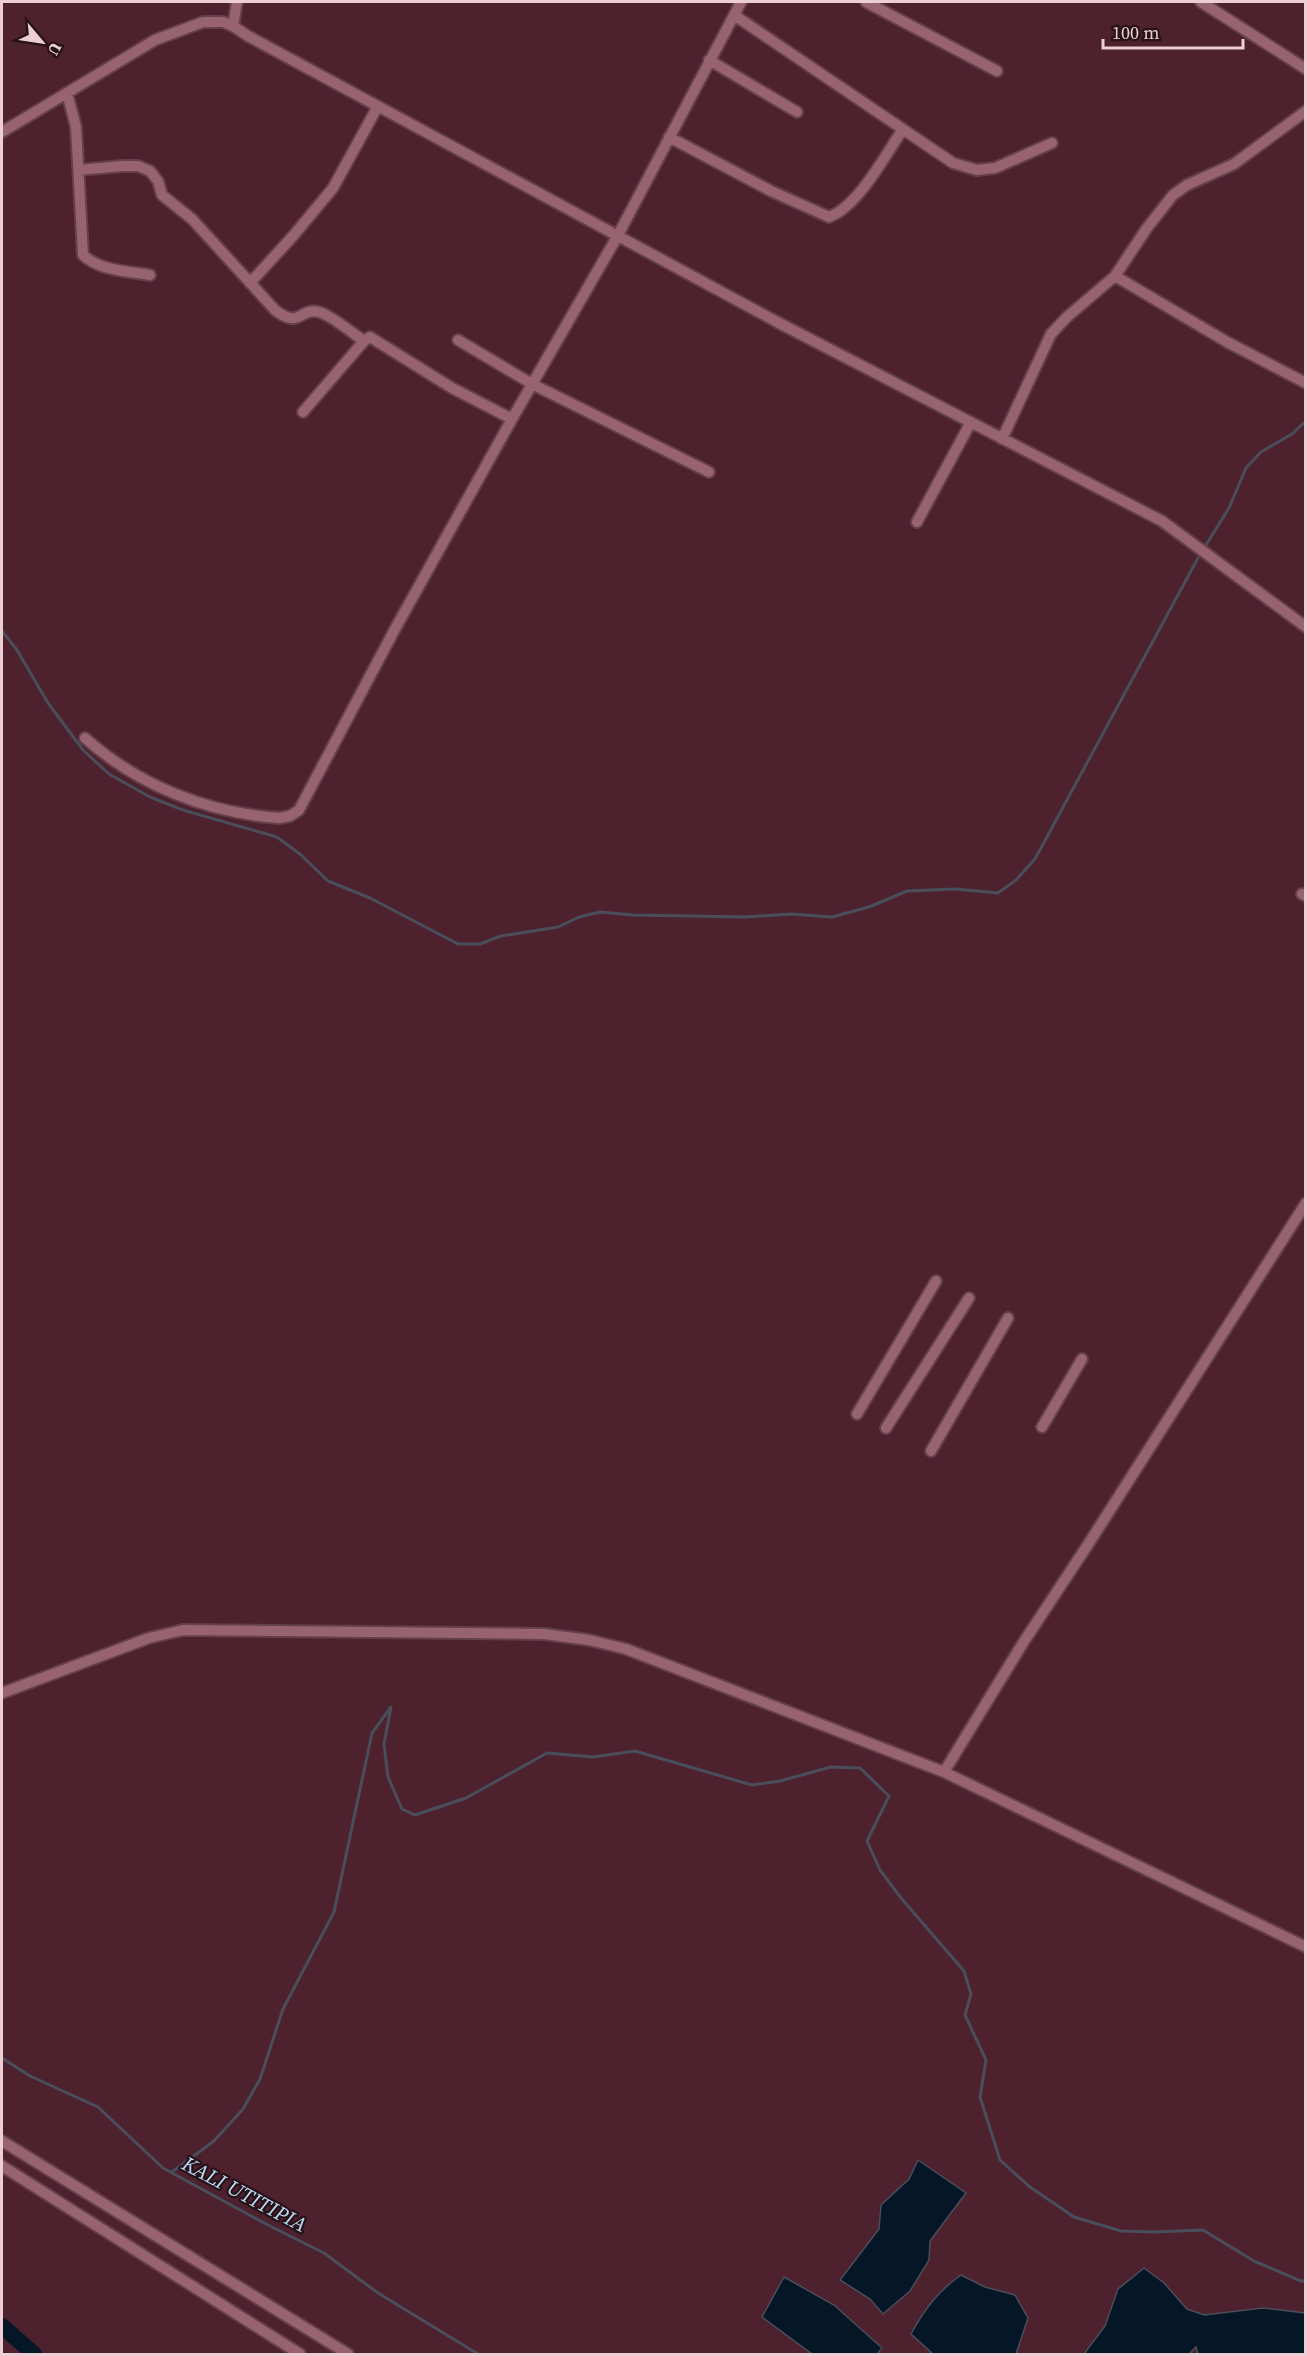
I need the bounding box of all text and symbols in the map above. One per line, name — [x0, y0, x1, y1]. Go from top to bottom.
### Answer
north arrow — [12, 12, 72, 72]
scale bar — [1103, 12, 1242, 50]
text: 100 m — [1112, 20, 1159, 45]
text: U — [43, 39, 68, 60]
water label: KALI UTITIPIA — [176, 2148, 313, 2239]

